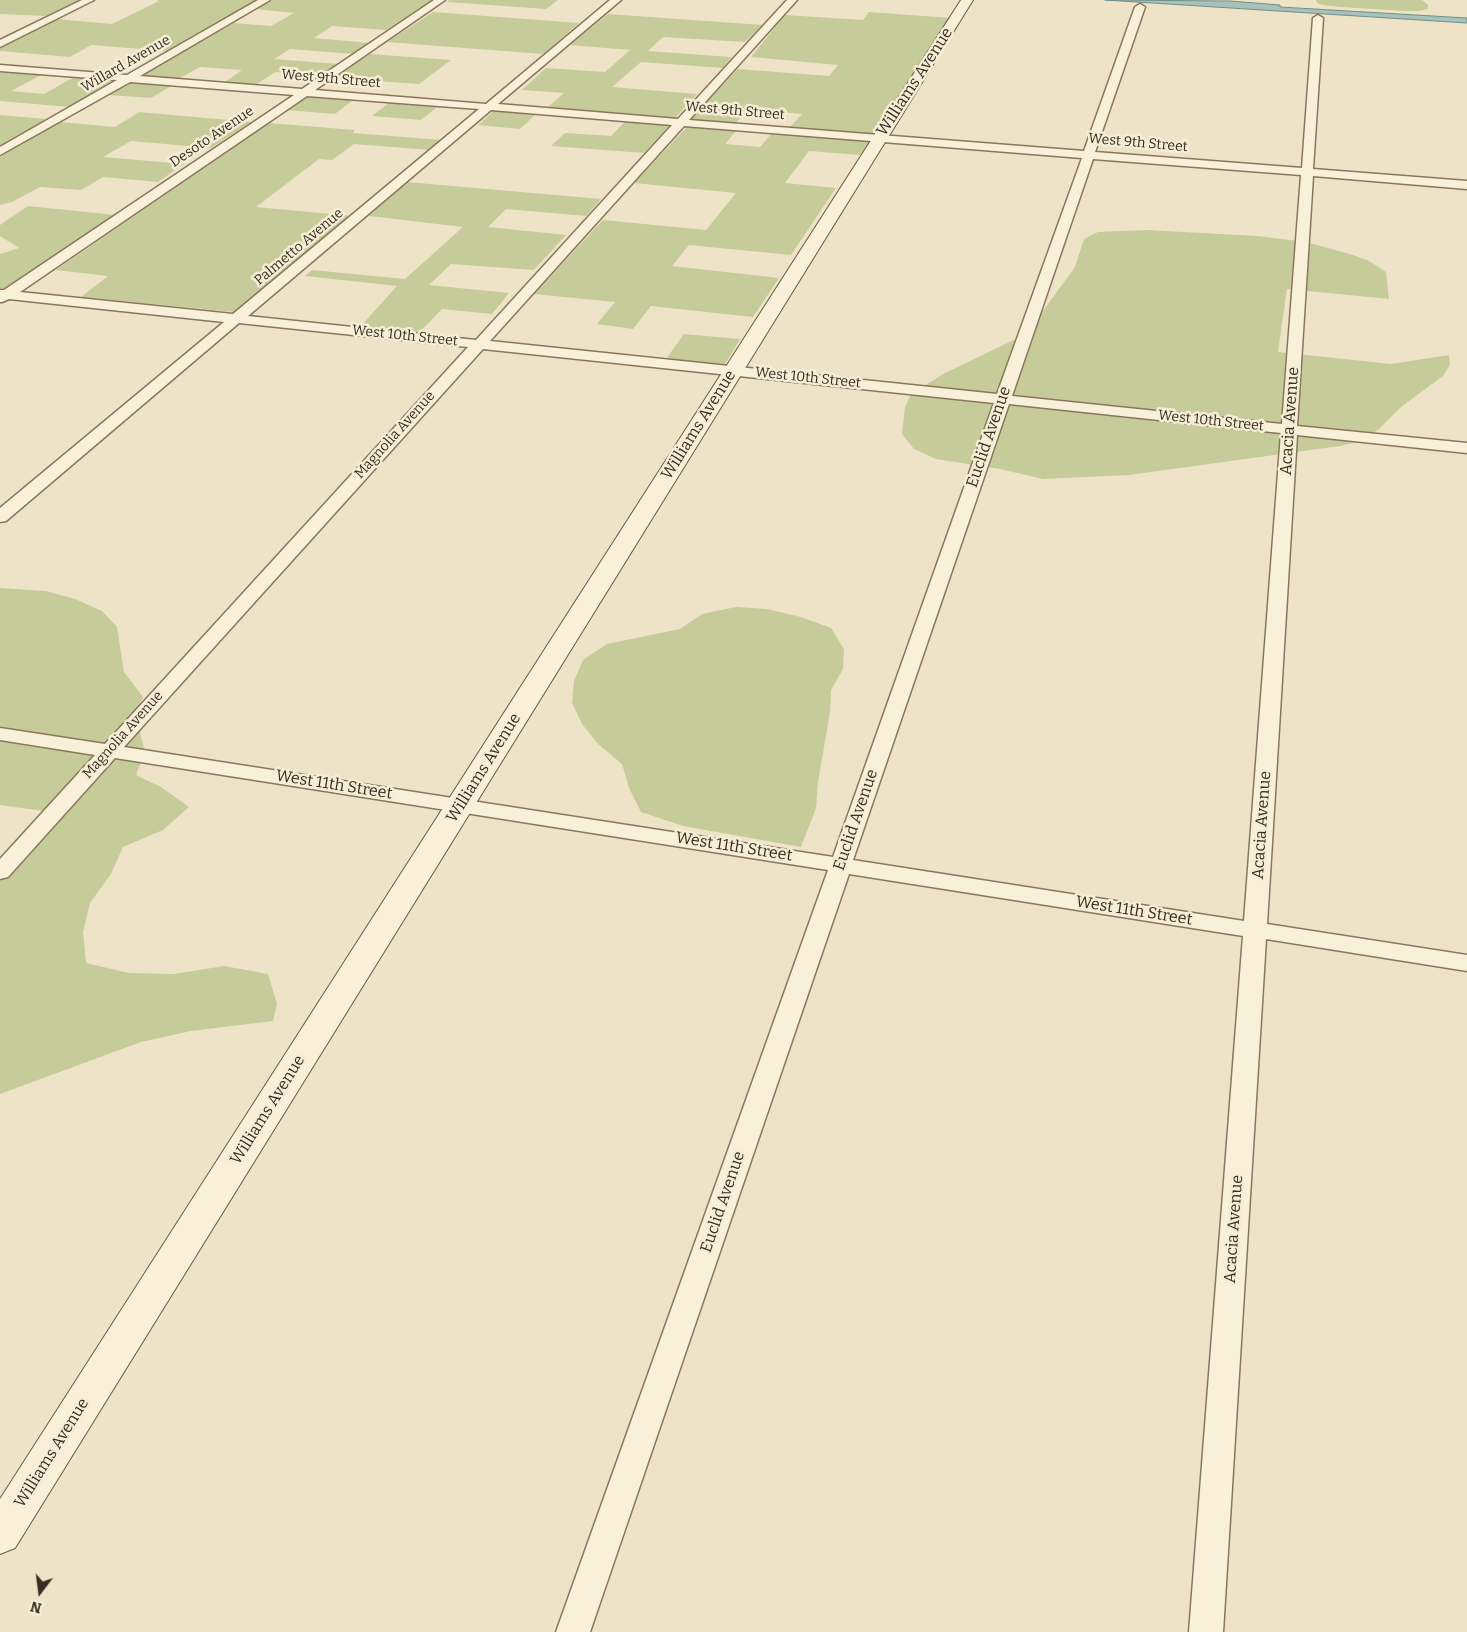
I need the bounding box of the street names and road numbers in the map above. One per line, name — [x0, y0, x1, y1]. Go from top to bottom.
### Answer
street label: Williams Avenue — [873, 24, 957, 140]
street label: Willard Avenue — [79, 32, 173, 96]
street label: West 9th Street — [281, 66, 381, 92]
street label: West 9th Street — [685, 98, 785, 124]
street label: Desoto Avenue — [167, 103, 257, 171]
street label: West 9th Street — [1088, 130, 1188, 156]
street label: Palmetto Avenue — [251, 205, 347, 289]
street label: West 10th Street — [351, 322, 459, 350]
street label: West 10th Street — [754, 364, 862, 392]
street label: Acacia Avenue — [1277, 366, 1303, 476]
street label: Williams Avenue — [658, 367, 740, 483]
street label: Euclid Avenue — [963, 384, 1015, 490]
street label: Magnolia Avenue — [351, 388, 439, 482]
street label: West 10th Street — [1157, 407, 1265, 435]
street label: Magnolia Avenue — [79, 688, 167, 782]
street label: Williams Avenue — [443, 710, 525, 826]
street label: West 11th Street — [274, 766, 394, 804]
street label: Euclid Avenue — [830, 767, 882, 873]
street label: Acacia Avenue — [1249, 770, 1275, 880]
street label: West 11th Street — [674, 828, 794, 866]
street label: West 11th Street — [1074, 892, 1194, 930]
street label: Williams Avenue — [227, 1052, 309, 1168]
street label: Euclid Avenue — [697, 1149, 749, 1255]
street label: Acacia Avenue — [1221, 1174, 1247, 1284]
street label: Williams Avenue — [11, 1395, 93, 1511]

